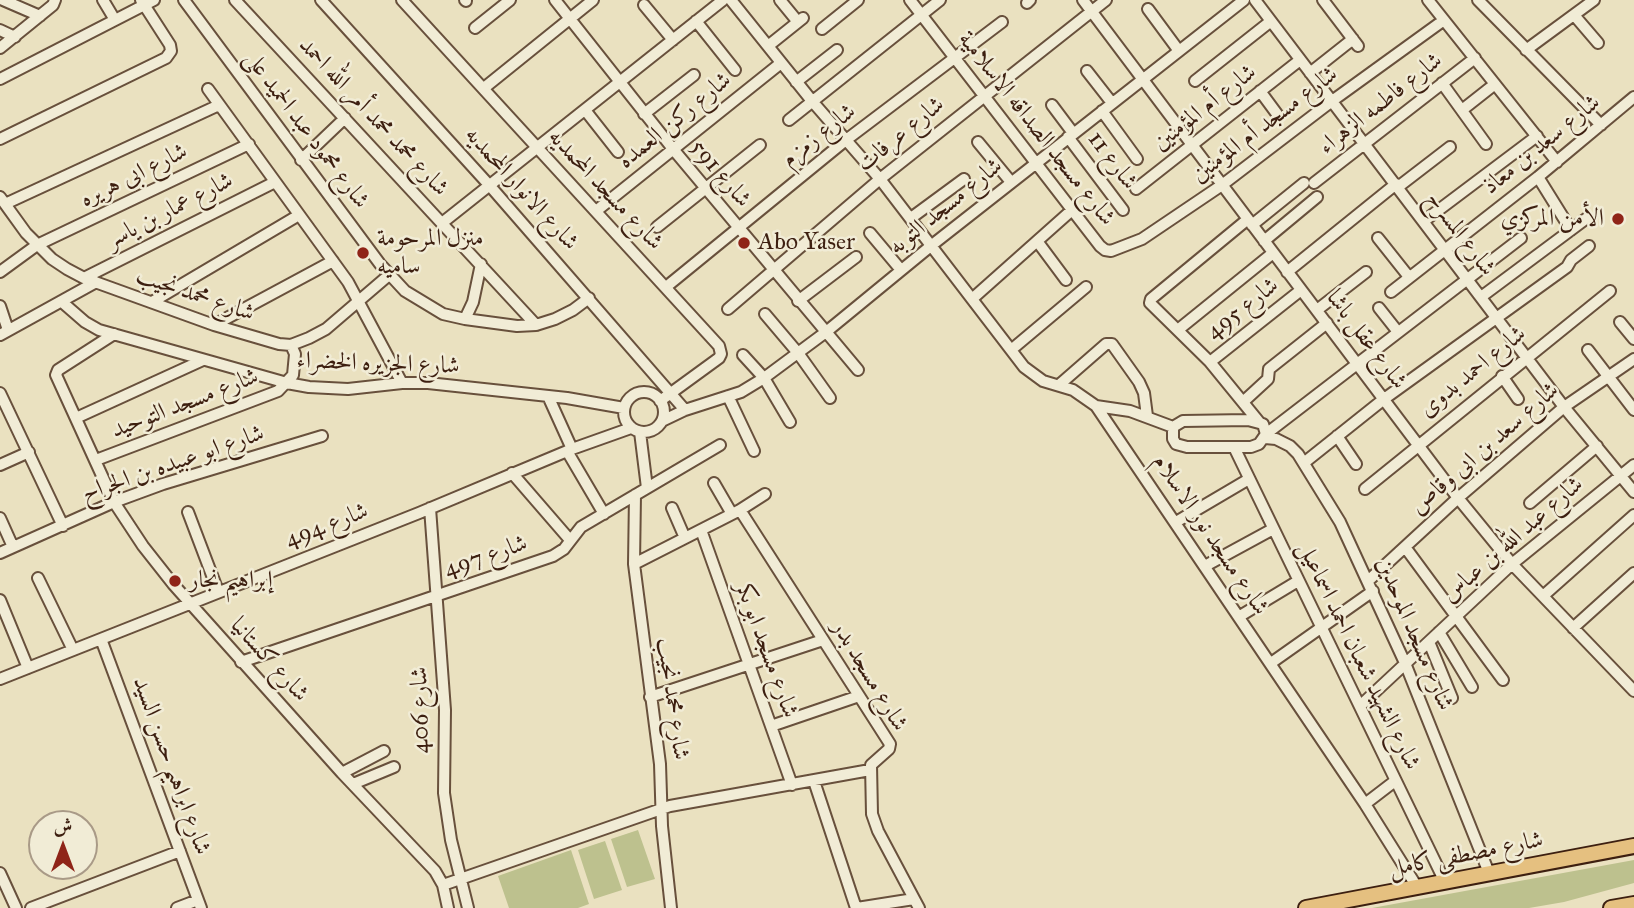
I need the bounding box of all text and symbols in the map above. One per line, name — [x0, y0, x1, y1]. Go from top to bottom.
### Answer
street label: شارع مسجد الصداقه الاسلامية — [951, 26, 1121, 232]
street label: شارع محمد محمد أمر الله احمد — [292, 31, 454, 203]
street label: شارع محمود عبد الحميد على — [237, 45, 375, 215]
street label: شارع فاطمه الزهراء — [1313, 47, 1449, 161]
street label: شارع أم المؤمنين — [1147, 59, 1263, 157]
street label: شارع مسجد أم المؤمنين — [1186, 60, 1344, 190]
street label: شارع ركن العمده — [612, 66, 738, 176]
street label: شارع سعد بن معاذ — [1477, 89, 1607, 201]
street label: شارع عرفات — [851, 91, 951, 179]
street label: شارع زمزم — [776, 98, 862, 174]
street label: شارع الانوار المحمديه — [458, 121, 584, 257]
street label: شارع مسجد المحمديه — [541, 123, 669, 257]
street label: شارع 11 — [1081, 126, 1143, 196]
street label: شارع 591 — [683, 134, 757, 214]
street label: شارع ابى هريره — [75, 138, 193, 214]
street label: شارع مسجد التوبه — [883, 152, 1009, 262]
street label: شارع عمار بن ياسر — [102, 167, 238, 255]
street label: شارع المسرح — [1419, 186, 1501, 282]
place label: الأمن المركزي — [1501, 205, 1604, 233]
marker: الأمن المركزي — [1610, 211, 1626, 227]
place label: منزل المرحومة ساميه — [377, 225, 484, 281]
place label: Abo Yaser — [758, 229, 855, 257]
marker: Abo Yaser — [736, 235, 752, 251]
marker: منزل المرحومة ساميه — [355, 245, 371, 261]
street label: شارع محمد نجيب — [132, 261, 258, 329]
street label: شارع 495 — [1201, 272, 1285, 346]
street label: شارع عقل باشا — [1319, 285, 1413, 395]
street label: شارع احمد بدوى — [1414, 320, 1532, 424]
street label: شارع الجزيره الخضراء — [296, 347, 460, 381]
street label: شارع مسجد التوحيد — [107, 363, 263, 445]
street label: شارع سعد بن ابى وقاص — [1405, 376, 1565, 522]
street label: شارع ابو عبيده بن الجراح — [78, 419, 268, 509]
street label: شارع مسجد نور الاسلام — [1145, 449, 1275, 621]
street label: شارع عبد الله بن عباس — [1436, 471, 1590, 609]
street label: شارع 494 — [281, 497, 373, 555]
street label: شارع 497 — [441, 529, 531, 585]
street label: شارع الشهيد شعبان احمد اسماعيل — [1290, 537, 1426, 775]
street label: شارع مسجد الموحدين — [1369, 553, 1459, 715]
place label: إبراهيم نجار — [189, 567, 273, 595]
marker: إبراهيم نجار — [167, 573, 183, 589]
street label: شارع مسجد ابو بكر — [728, 578, 804, 722]
street label: شارع كستانيا — [224, 612, 314, 708]
street label: شارع مسجد بدر — [825, 615, 913, 737]
street label: شارع محمد نجيب — [649, 636, 695, 762]
street label: شارع 406 — [406, 667, 436, 753]
street label: شارع ابراهيم حسن السيد — [125, 673, 217, 859]
north arrow — [28, 810, 98, 880]
text: ش — [54, 814, 72, 837]
street label: شارع مصطفى كامل — [1386, 826, 1546, 884]

